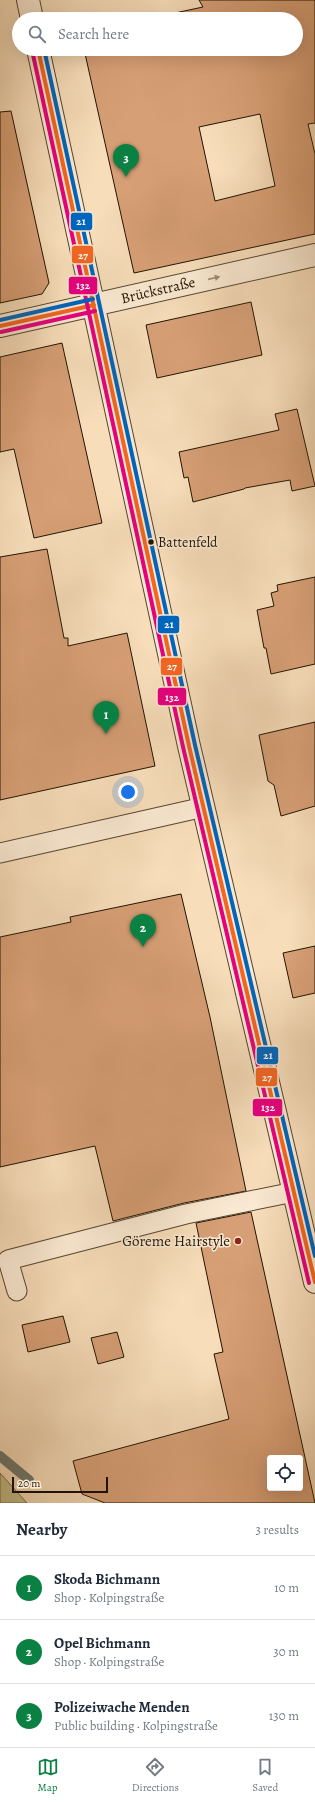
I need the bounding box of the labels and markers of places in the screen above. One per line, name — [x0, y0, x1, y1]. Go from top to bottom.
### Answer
pin: 3 — [113, 144, 139, 177]
place label: Battenfeld — [158, 533, 218, 552]
marker: Battenfeld — [146, 537, 156, 547]
pin: 1 — [93, 701, 119, 734]
pin: 2 — [130, 914, 156, 947]
place label: Göreme Hairstyle — [122, 1231, 230, 1251]
marker: Göreme Hairstyle — [233, 1236, 243, 1246]

